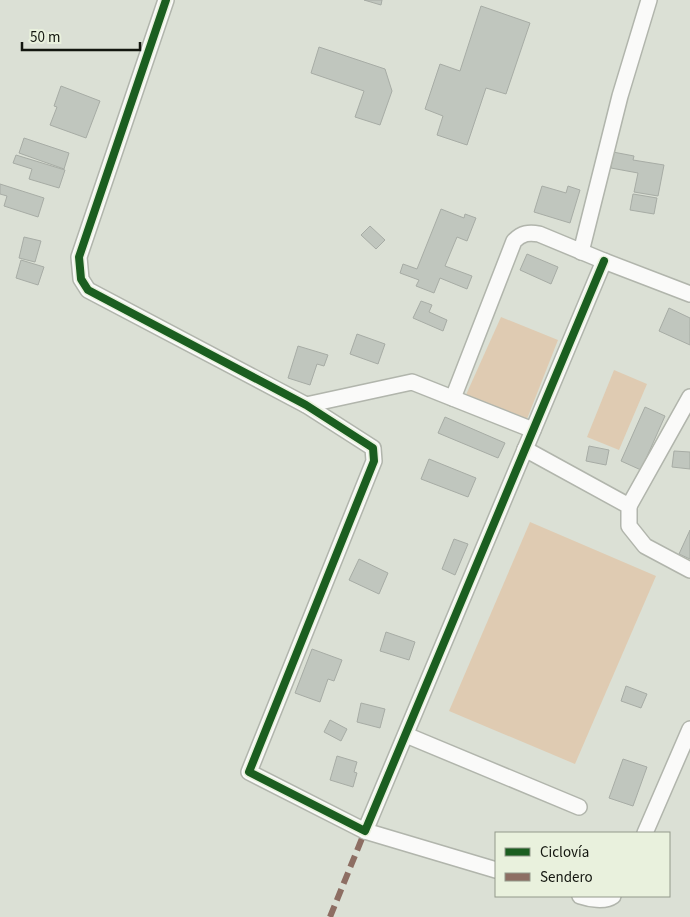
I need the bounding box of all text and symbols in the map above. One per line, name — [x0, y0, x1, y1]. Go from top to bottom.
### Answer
scale bar — [22, 20, 140, 52]
text: 50 m — [30, 27, 60, 48]
legend — [495, 832, 670, 897]
text: Ciclovía — [540, 842, 589, 863]
text: Sendero — [540, 867, 593, 888]

